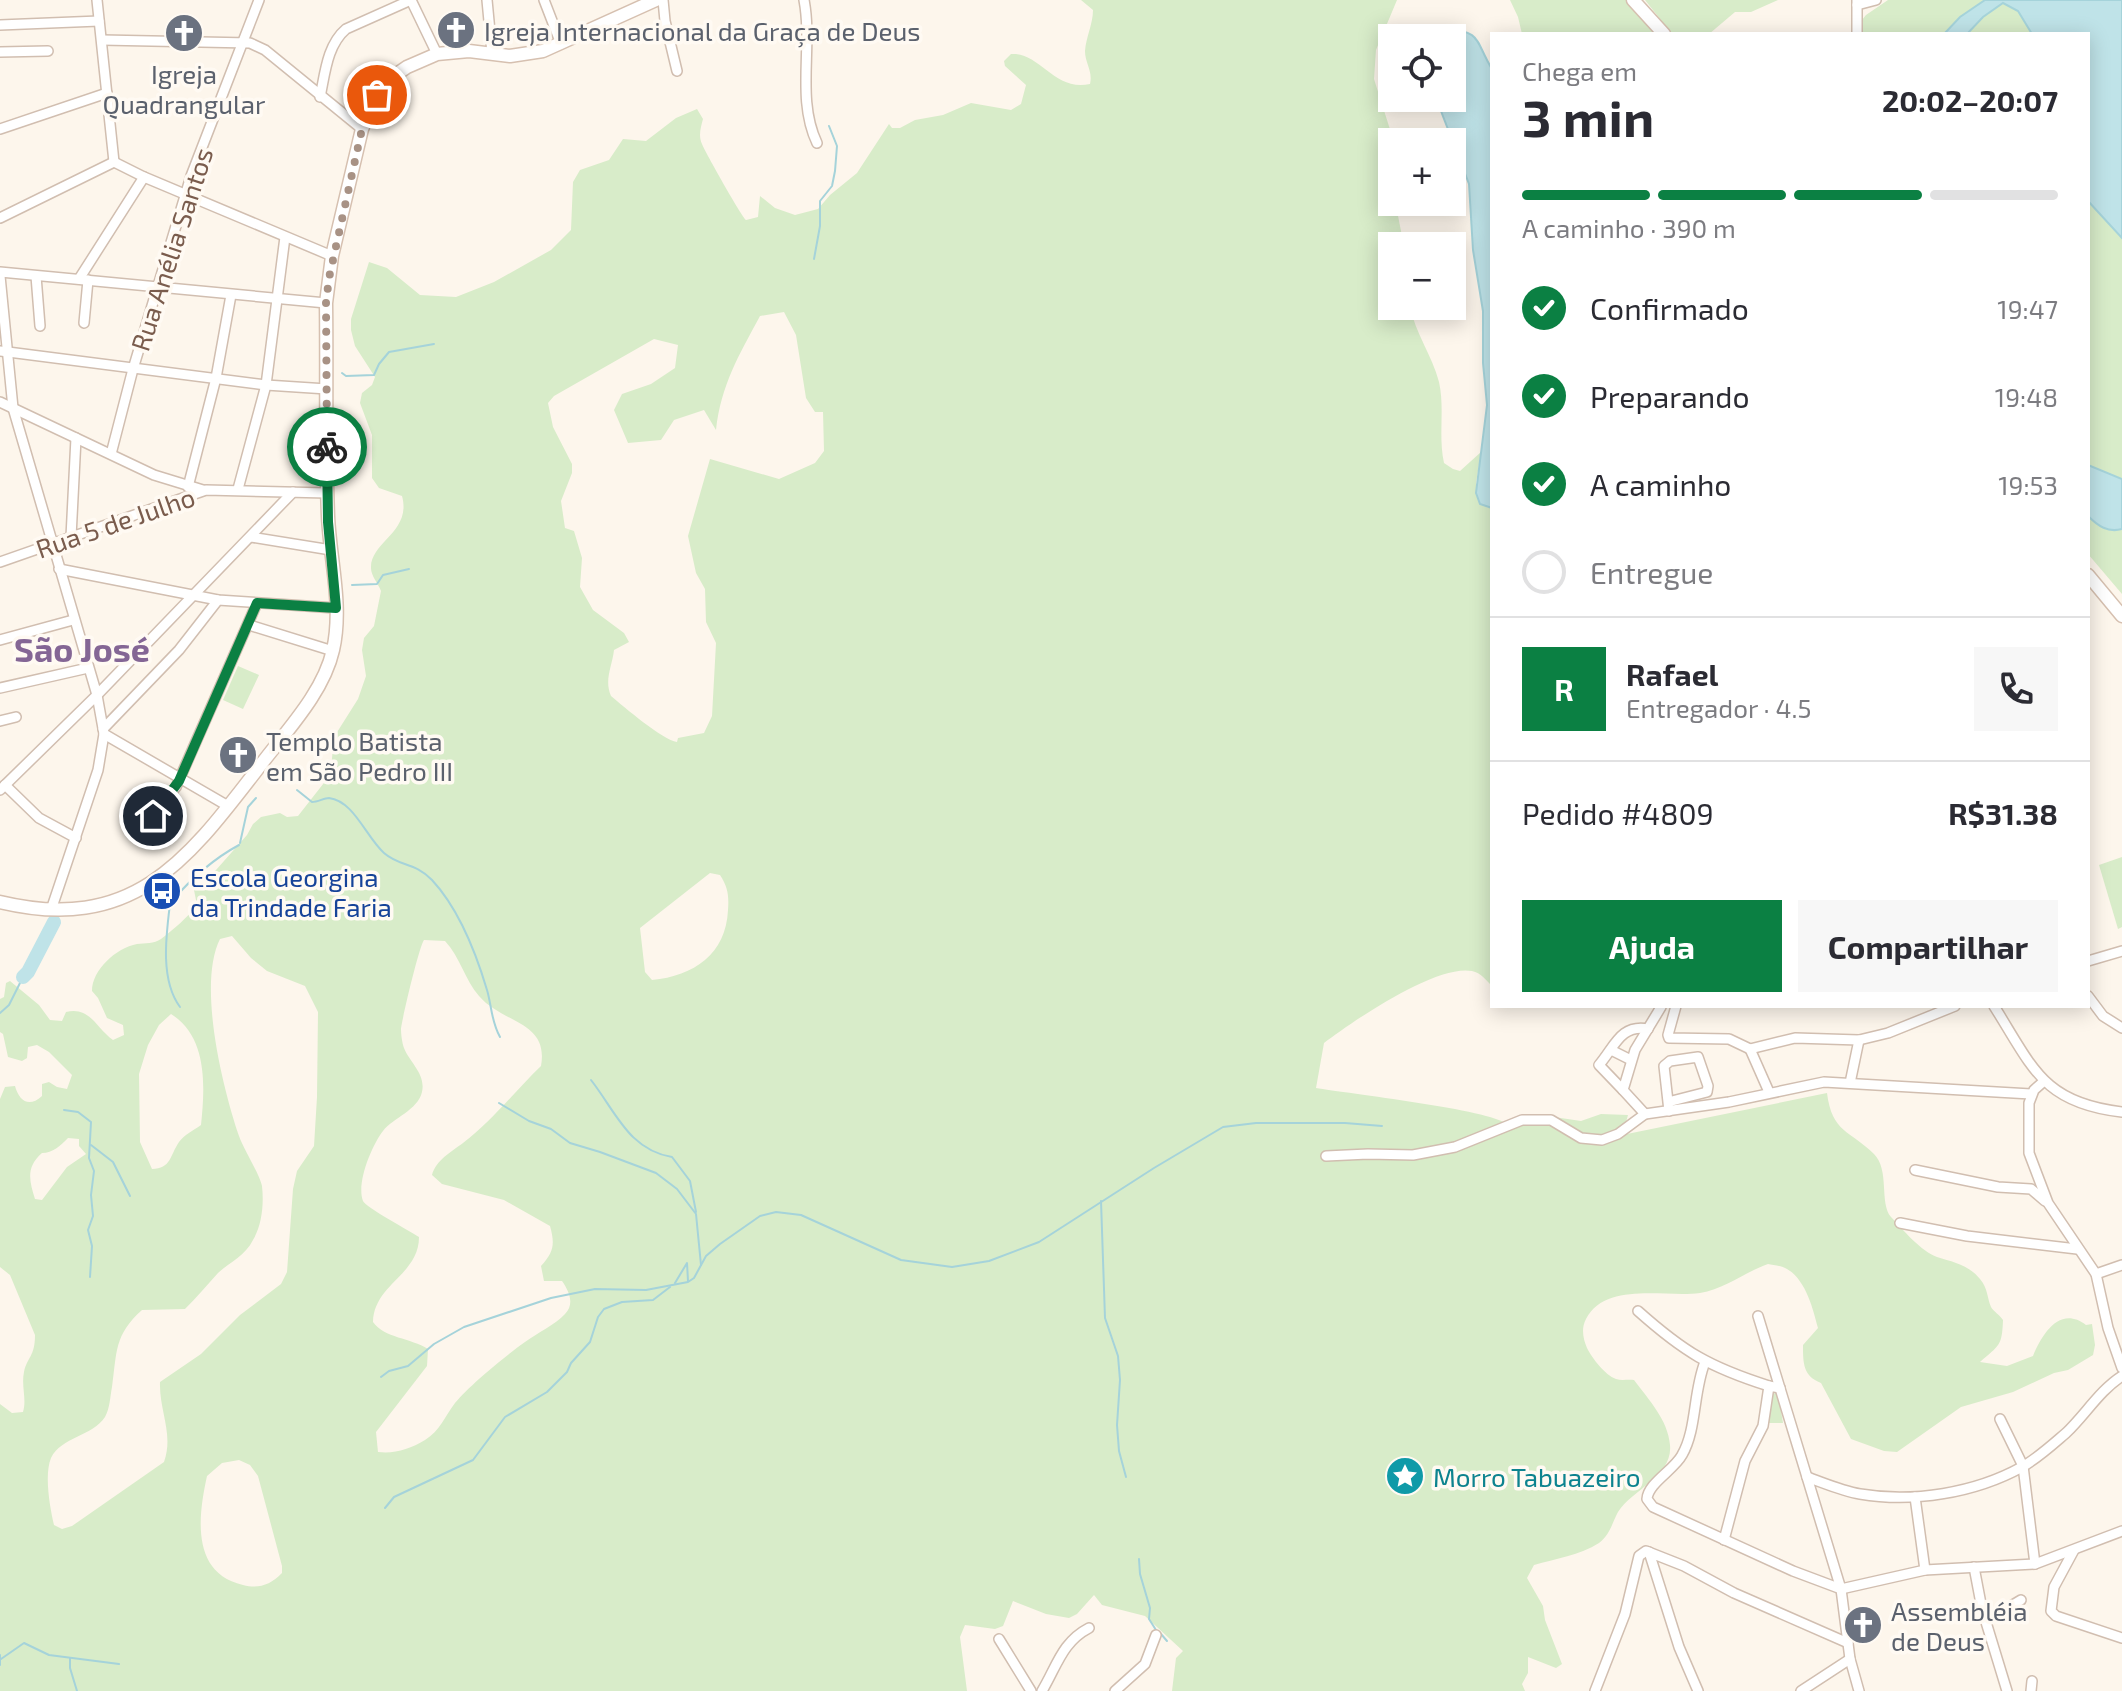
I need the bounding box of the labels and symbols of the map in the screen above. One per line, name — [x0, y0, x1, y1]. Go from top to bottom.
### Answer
church icon: Igreja Internacional da Graça de Deus — [435, 9, 477, 51]
church icon: Igreja Quadrangular — [163, 12, 205, 54]
place label: Igreja Internacional da Graça de Deus — [484, 15, 920, 48]
place label: Igreja Quadrangular — [103, 58, 265, 119]
pin — [343, 61, 411, 129]
street label: Rua Anélia Santos — [124, 144, 218, 354]
courier — [287, 407, 367, 487]
street label: Rua 5 de Julho — [31, 480, 199, 564]
district label: São José — [14, 628, 150, 669]
place label: Templo Batista em São Pedro III — [266, 725, 453, 786]
church icon: Templo Batista em São Pedro III — [217, 734, 259, 776]
pin — [119, 782, 187, 850]
place label: Escola Georgina da Trindade Faria — [190, 861, 392, 922]
bus stop icon: Escola Georgina da Trindade Faria — [141, 870, 183, 912]
place icon: Morro Tabuazeiro — [1384, 1455, 1426, 1497]
place label: Morro Tabuazeiro — [1433, 1461, 1640, 1492]
place label: Assembléia de Deus — [1891, 1595, 2028, 1656]
church icon: Assembléia de Deus — [1842, 1604, 1884, 1646]

